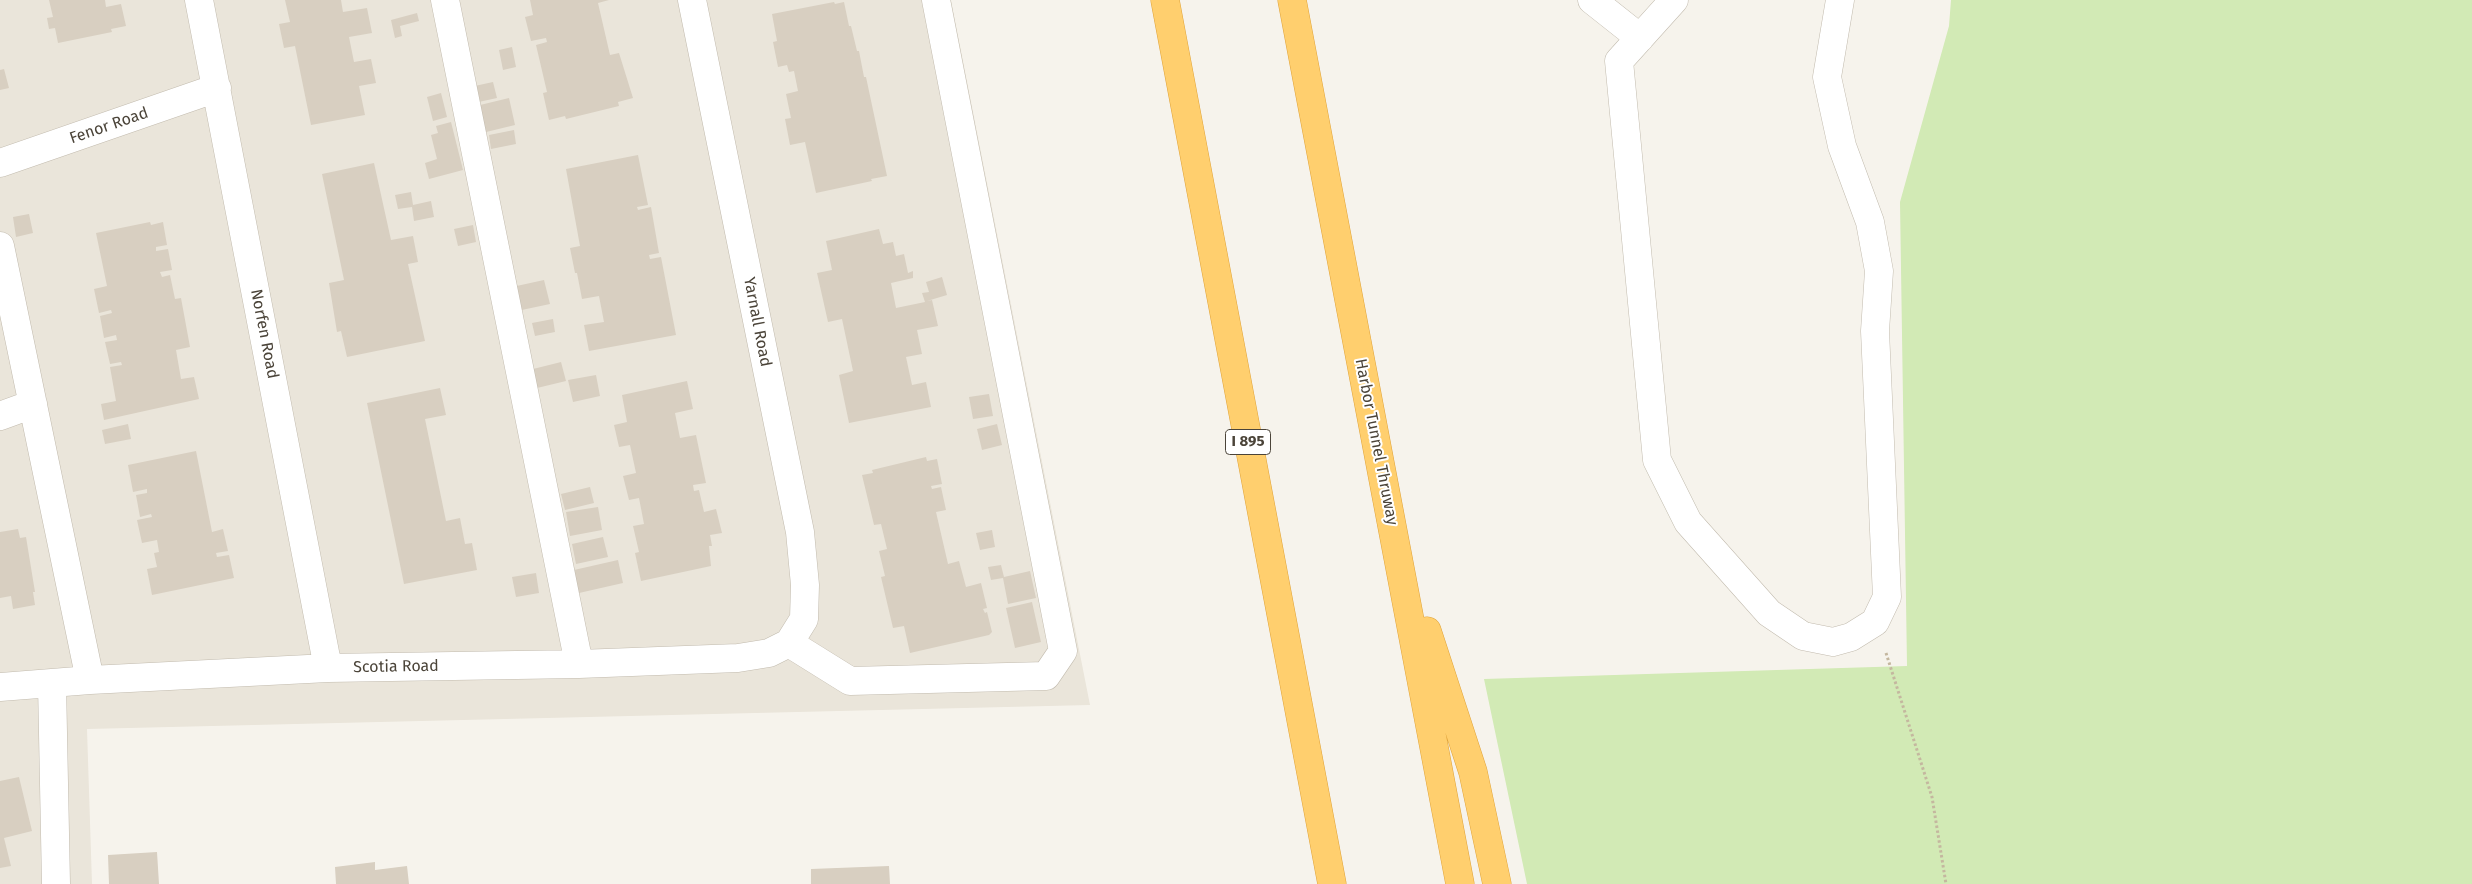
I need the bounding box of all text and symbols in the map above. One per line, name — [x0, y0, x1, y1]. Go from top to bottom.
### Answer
street label: Fenor Road — [67, 104, 151, 148]
street label: Yarnall Road — [739, 276, 775, 368]
street label: Norfen Road — [246, 288, 282, 380]
street label: Harbor Tunnel Thruway — [1350, 357, 1402, 527]
road number: I 895 — [1226, 430, 1270, 454]
street label: Scotia Road — [353, 657, 439, 677]

